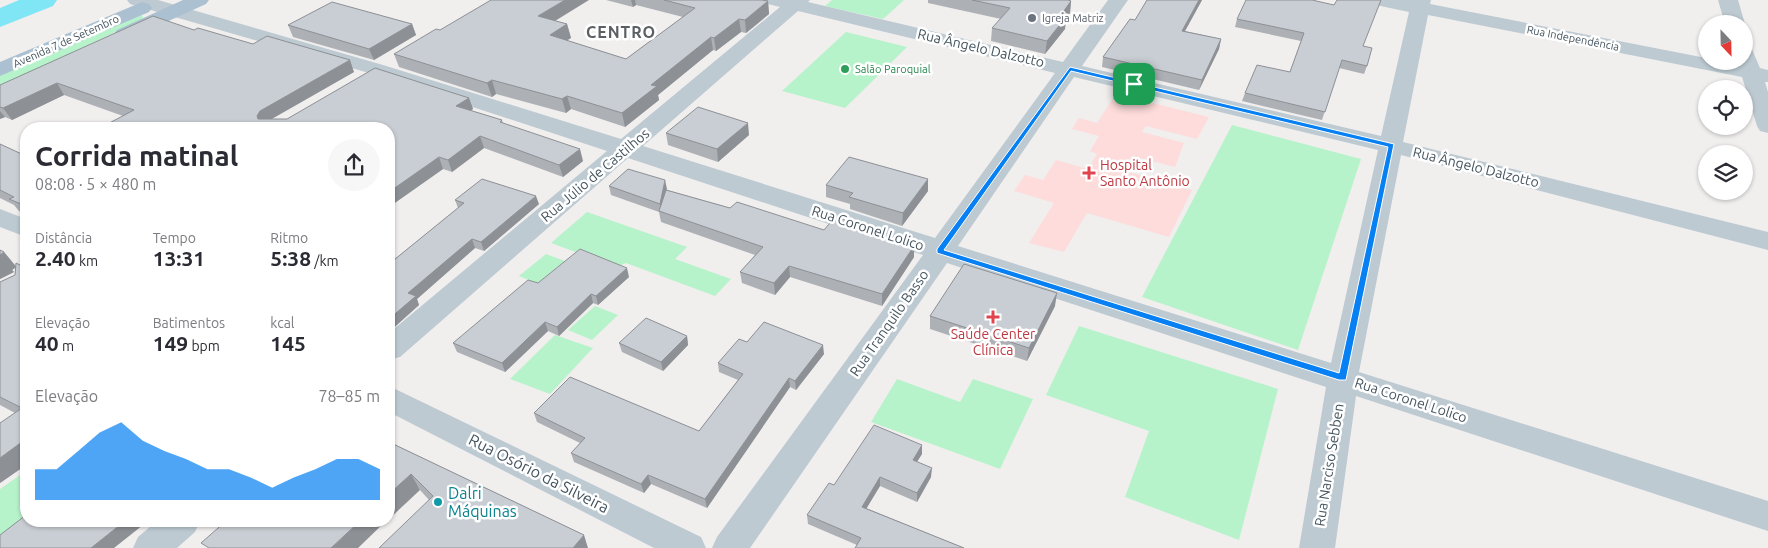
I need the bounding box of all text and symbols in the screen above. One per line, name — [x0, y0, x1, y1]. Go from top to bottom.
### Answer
street label: Avenida 7 de Setembro — [11, 12, 121, 70]
marker: Igreja Matriz — [1026, 12, 1038, 24]
place label: Igreja Matriz — [1042, 12, 1104, 24]
north arrow — [1698, 15, 1752, 70]
map controls — [1698, 15, 1753, 200]
district label: CENTRO — [586, 23, 656, 41]
street label: Rua Independência — [1526, 23, 1620, 53]
street label: Rua Ângelo Dalzotto — [916, 25, 1046, 70]
marker: Salão Paroquial — [839, 63, 851, 75]
place label: Salão Paroquial — [855, 63, 931, 75]
pin — [1113, 63, 1155, 105]
icon: arrive — [1120, 70, 1148, 98]
button: locate — [1698, 80, 1753, 135]
street label: Rua Júlio de Castilhos — [538, 125, 652, 225]
button: share — [328, 139, 380, 191]
text: Corrida matinal — [35, 140, 238, 171]
street label: Rua Ângelo Dalzotto — [1411, 143, 1541, 190]
button: layers — [1698, 145, 1753, 200]
place label: Hospital Santo Antônio — [1100, 157, 1190, 189]
marker: Hospital Santo Antônio — [1082, 166, 1096, 180]
text: 08:08 · 5 × 480 m — [35, 175, 156, 193]
street label: Rua Coronel Lolico — [810, 202, 926, 254]
text: Distância — [35, 230, 92, 246]
text: Tempo — [153, 230, 196, 246]
text: Ritmo — [270, 230, 308, 246]
text: 2.40 — [35, 246, 76, 270]
text: 13:31 — [153, 246, 205, 270]
text: 5:38 — [270, 246, 311, 270]
text: km — [76, 253, 98, 269]
text: /km — [311, 253, 339, 269]
street label: Rua Tranquilo Basso — [846, 267, 932, 379]
marker: Saúde Center Clínica — [986, 310, 1000, 324]
text: Elevação — [35, 315, 90, 331]
text: Batimentos — [153, 315, 225, 331]
text: kcal — [270, 315, 295, 331]
place label: Saúde Center Clínica — [951, 326, 1036, 358]
text: 40 — [35, 331, 59, 355]
text: 149 — [153, 331, 188, 355]
text: 145 — [270, 331, 306, 355]
text: m — [59, 338, 74, 354]
text: bpm — [188, 338, 220, 354]
street label: Rua Coronel Lolico — [1353, 374, 1469, 426]
text: Elevação — [35, 387, 98, 405]
text: 78–85 m — [318, 387, 380, 405]
street label: Rua Narciso Sebben — [1311, 402, 1347, 528]
street label: Rua Osório da Silveira — [466, 430, 612, 516]
place label: Dalri Máquinas — [448, 484, 517, 520]
marker: Dalri Máquinas — [432, 496, 444, 508]

